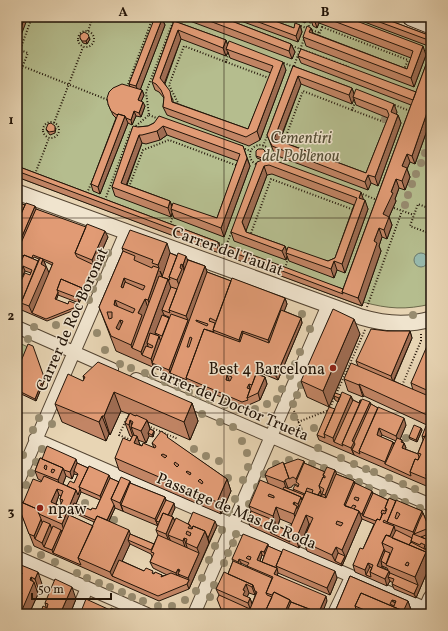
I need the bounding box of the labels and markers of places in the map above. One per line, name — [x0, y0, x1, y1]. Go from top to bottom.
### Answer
place label: Best 4 Barcelona — [209, 359, 325, 381]
marker: Best 4 Barcelona — [328, 363, 338, 373]
place label: npaw — [48, 499, 87, 521]
marker: npaw — [35, 503, 45, 513]

